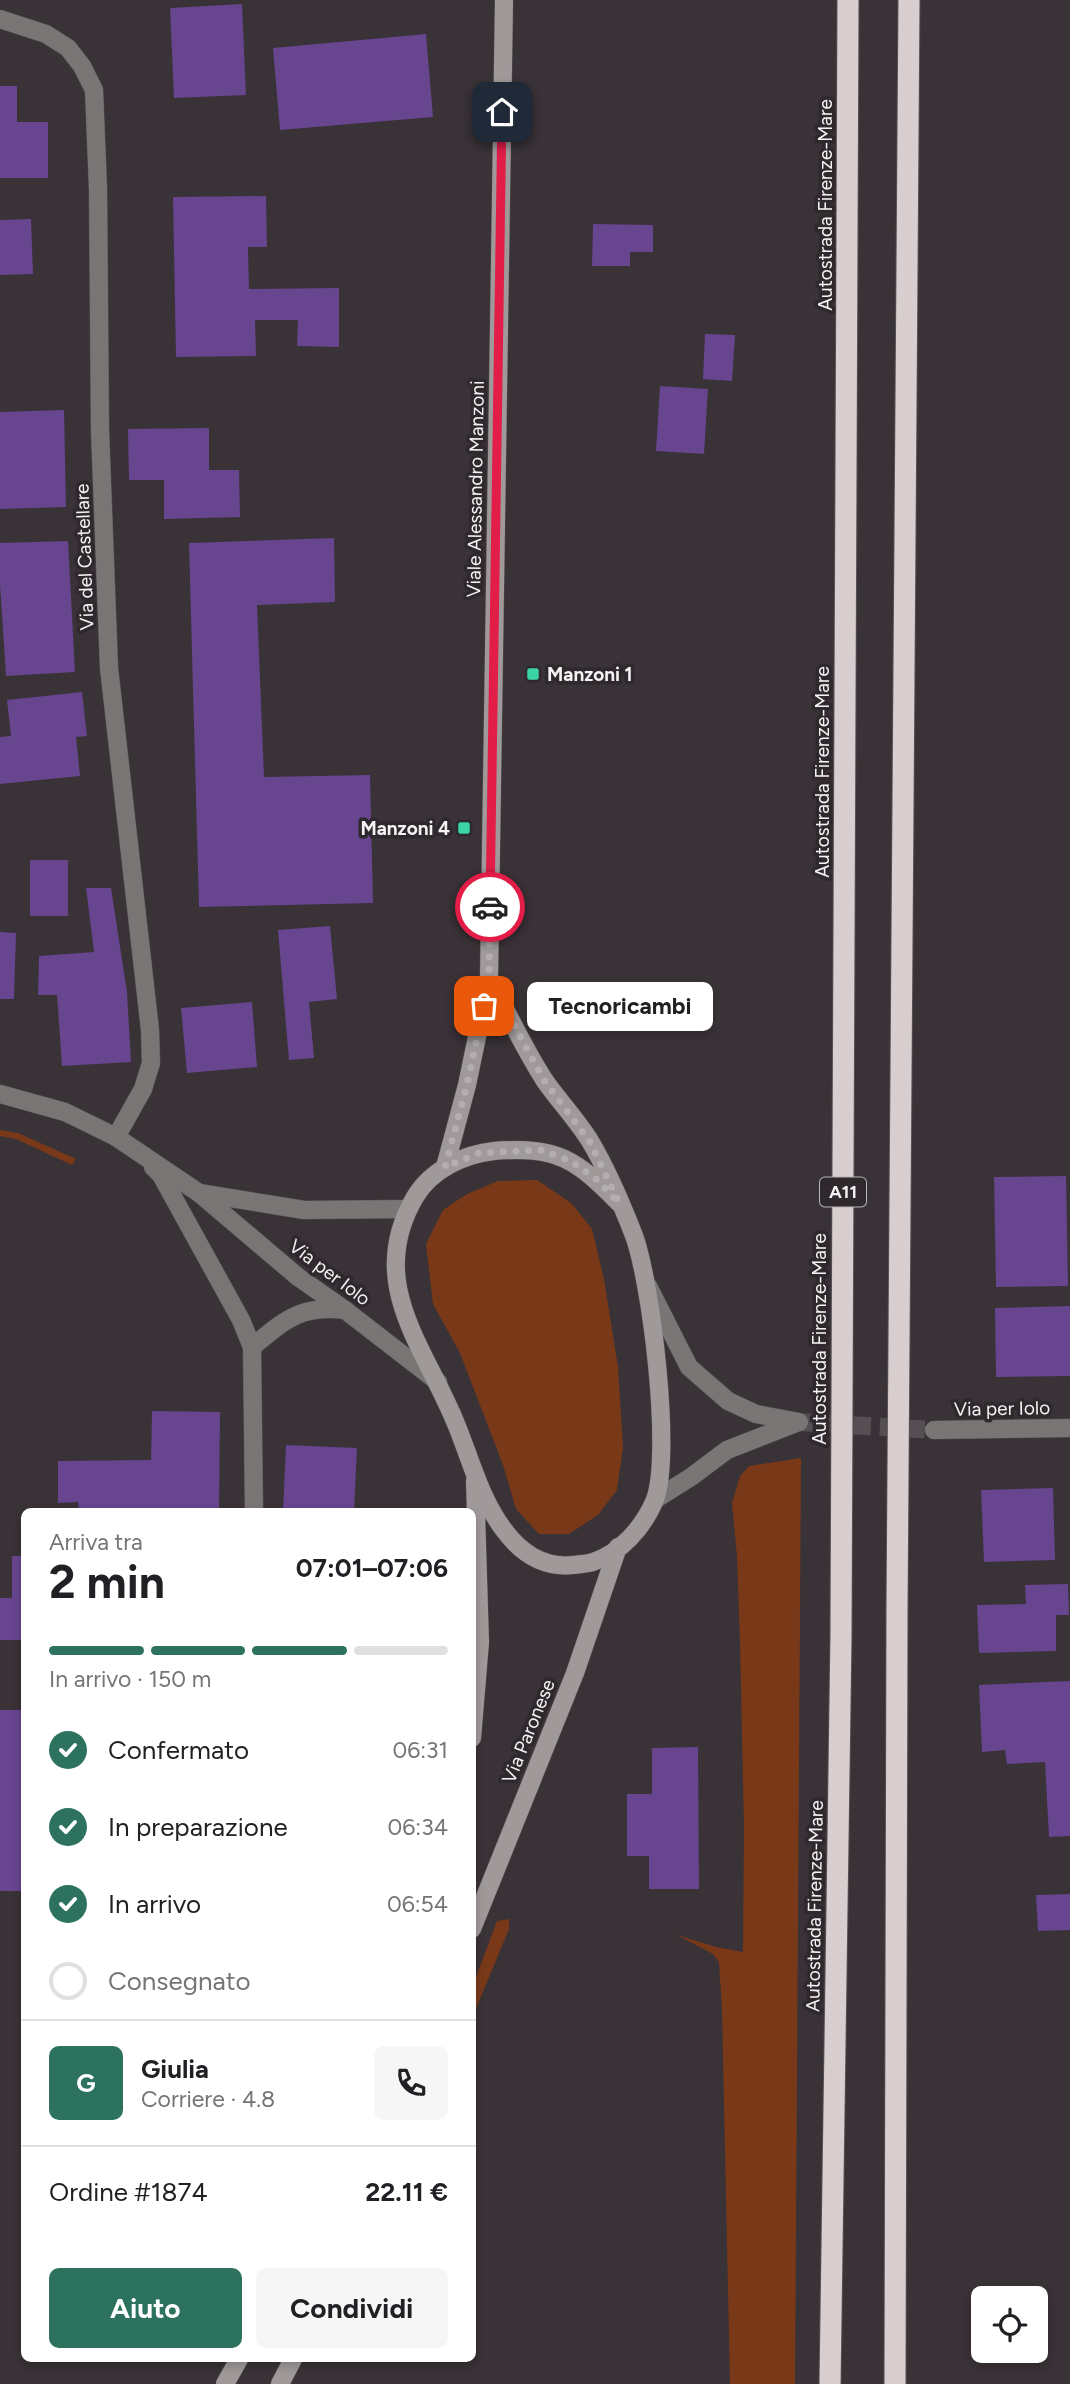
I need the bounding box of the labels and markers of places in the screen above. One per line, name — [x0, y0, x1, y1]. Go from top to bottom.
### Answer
pin — [472, 82, 532, 142]
place label: Manzoni 1 — [547, 663, 633, 686]
marker: Manzoni 1 — [525, 666, 541, 682]
place label: Manzoni 4 — [360, 817, 450, 840]
marker: Manzoni 4 — [456, 820, 472, 836]
pin — [454, 976, 514, 1036]
callout: Tecnoricambi — [526, 982, 712, 1030]

